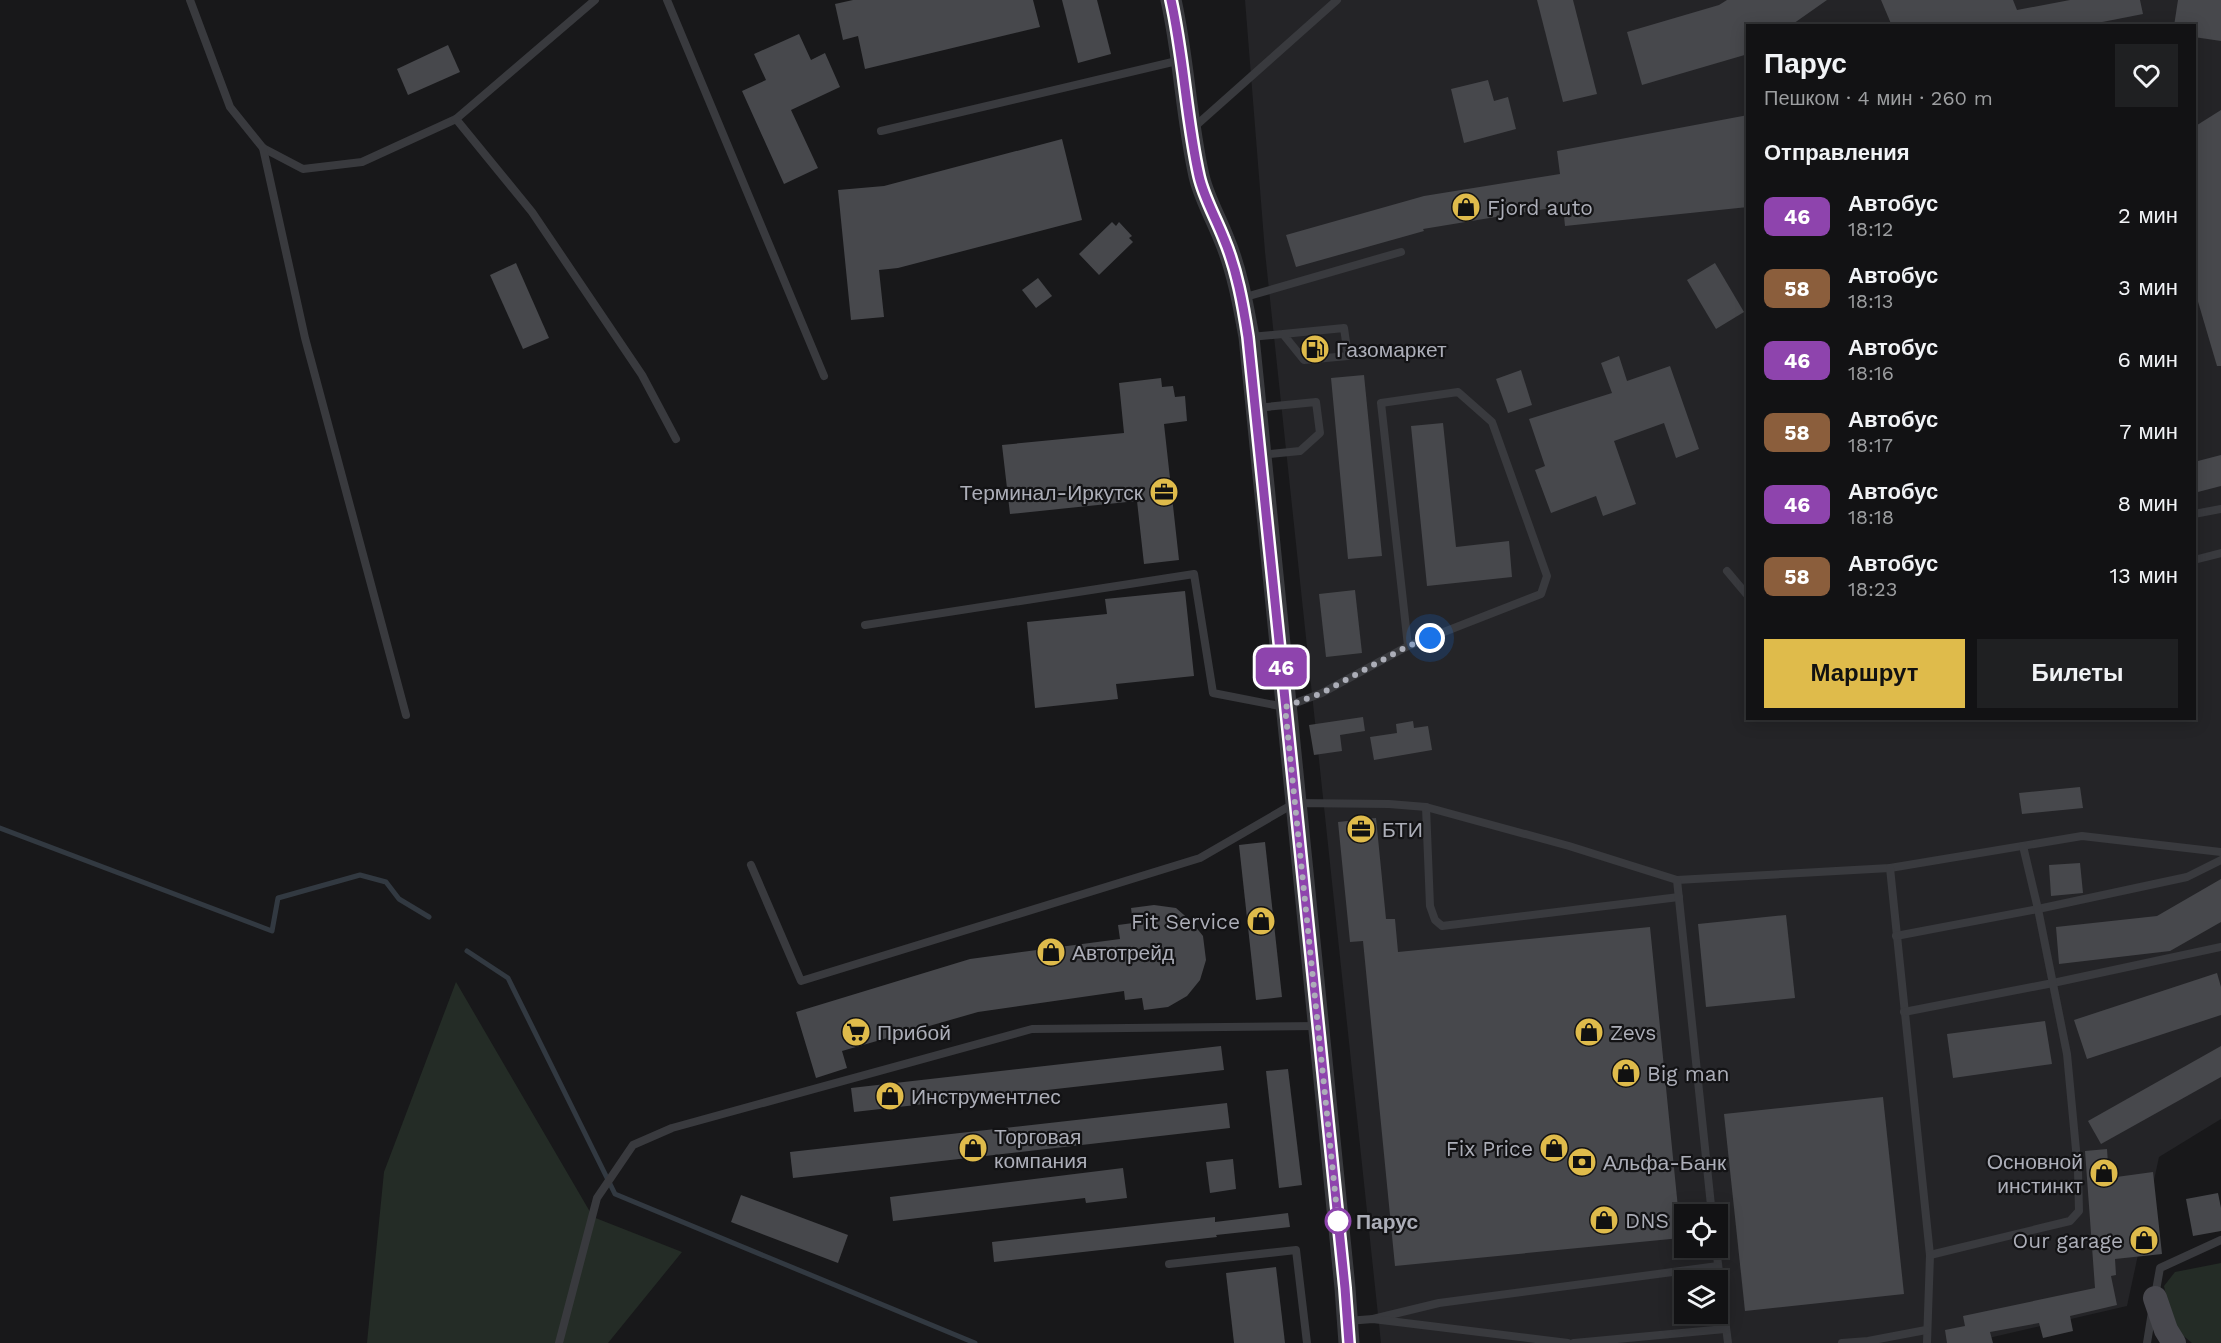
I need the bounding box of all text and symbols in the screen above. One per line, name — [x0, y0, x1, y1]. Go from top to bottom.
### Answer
button: heart — [2115, 44, 2178, 107]
text: Парус — [1764, 47, 1847, 80]
text: Пешком · 4 мин · 260 m — [1764, 86, 1993, 110]
text: Отправления — [1764, 140, 1910, 165]
shop icon: Fjord auto — [1450, 191, 1482, 223]
text: Автобус — [1848, 191, 1938, 216]
place label: Fjord auto — [1487, 195, 1593, 220]
text: 2 мин — [2118, 203, 2178, 228]
text: 46 — [1784, 204, 1810, 229]
text: 18:12 — [1848, 217, 1894, 241]
text: Автобус — [1848, 263, 1938, 288]
text: 3 мин — [2118, 275, 2178, 300]
text: 58 — [1784, 276, 1810, 301]
text: 18:13 — [1848, 289, 1894, 313]
fuel station icon: Газомаркет — [1299, 333, 1331, 365]
text: Автобус — [1848, 335, 1938, 360]
place label: Газомаркет — [1336, 337, 1447, 362]
text: 6 мин — [2118, 347, 2178, 372]
text: 46 — [1784, 348, 1810, 373]
text: 18:16 — [1848, 361, 1894, 385]
text: Автобус — [1848, 407, 1938, 432]
text: 7 мин — [2119, 419, 2178, 444]
text: 58 — [1784, 420, 1810, 445]
text: 18:17 — [1848, 433, 1893, 457]
office icon: Терминал-Иркутск — [1148, 476, 1180, 508]
text: Автобус — [1848, 479, 1938, 504]
place label: Терминал-Иркутск — [960, 480, 1144, 505]
text: 8 мин — [2117, 491, 2178, 516]
text: 46 — [1784, 492, 1810, 517]
text: 18:18 — [1848, 505, 1894, 529]
text: Автобус — [1848, 551, 1938, 576]
text: 13 мин — [2110, 563, 2178, 588]
text: 58 — [1784, 564, 1810, 589]
text: 18:23 — [1848, 577, 1897, 601]
your location — [1415, 623, 1445, 653]
button: Маршрут — [1764, 639, 1965, 708]
button: Билеты — [1977, 639, 2178, 708]
line badge: 46 — [1254, 648, 1308, 686]
text: 46 — [1268, 655, 1294, 680]
office icon: БТИ — [1345, 813, 1377, 845]
place label: БТИ — [1382, 817, 1423, 842]
shop icon: Fit Service — [1245, 905, 1277, 937]
place label: Fit Service — [1131, 909, 1240, 934]
shop icon: Автотрейд — [1035, 936, 1067, 968]
place label: Автотрейд — [1072, 940, 1174, 965]
supermarket icon: Прибой — [840, 1016, 872, 1048]
shop icon: Zevs — [1573, 1016, 1605, 1048]
place label: Прибой — [877, 1020, 951, 1045]
place label: Zevs — [1610, 1020, 1656, 1045]
shop icon: Big man — [1610, 1057, 1642, 1089]
place label: Big man — [1647, 1061, 1730, 1086]
shop icon: Инструментлес — [874, 1080, 906, 1112]
place label: Инструментлес — [911, 1084, 1061, 1109]
place label: Торговая компания — [994, 1124, 1087, 1173]
shop icon: Торговая компания — [957, 1132, 989, 1164]
shop icon: Fix Price — [1538, 1132, 1570, 1164]
place label: Fix Price — [1446, 1136, 1533, 1161]
bank icon: Альфа-Банк — [1566, 1146, 1598, 1178]
place label: Основной инстинкт — [1987, 1149, 2083, 1198]
place label: Альфа-Банк — [1603, 1150, 1727, 1175]
shop icon: Основной инстинкт — [2088, 1157, 2120, 1189]
shop icon: DNS — [1588, 1204, 1620, 1236]
map controls — [1674, 1204, 1728, 1324]
button: locate — [1674, 1204, 1728, 1258]
marker: Парус — [1325, 1208, 1351, 1234]
place label: DNS — [1625, 1208, 1669, 1233]
place label: Парус — [1356, 1209, 1418, 1234]
shop icon: Our garage — [2128, 1224, 2160, 1256]
place label: Our garage — [2013, 1228, 2123, 1253]
button: layers — [1674, 1270, 1728, 1324]

